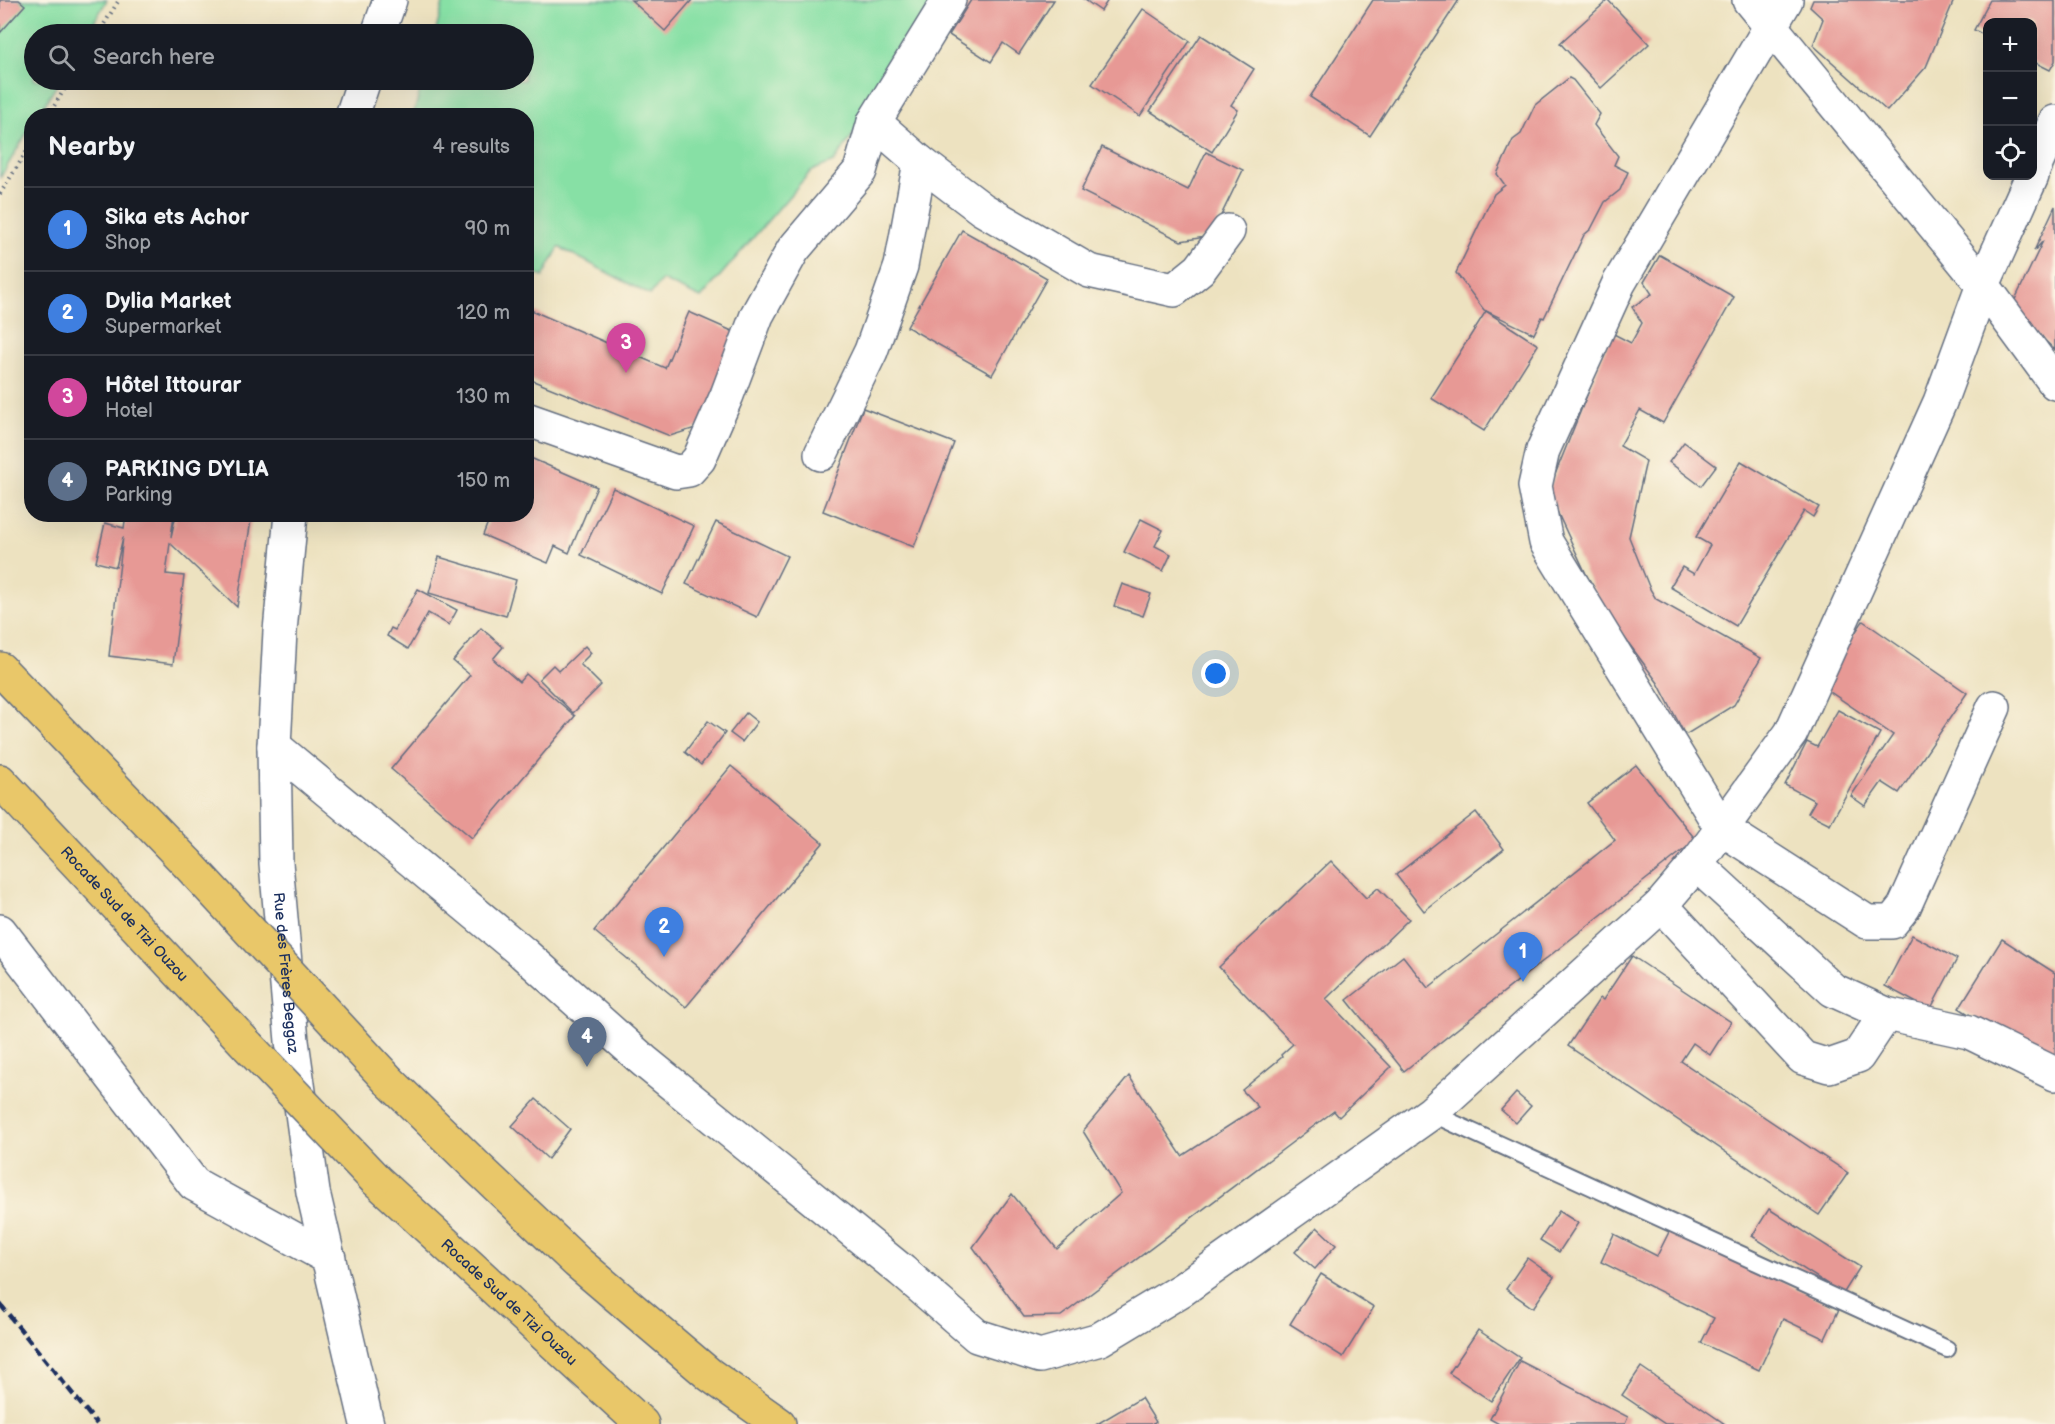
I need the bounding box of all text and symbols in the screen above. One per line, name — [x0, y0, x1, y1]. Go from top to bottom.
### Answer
map controls — [1983, 18, 2037, 180]
button: + — [1983, 18, 2037, 72]
search box — [24, 24, 534, 90]
icon: search — [45, 41, 78, 74]
text: Search here — [93, 44, 215, 71]
button: − — [1983, 72, 2037, 126]
button: locate — [1983, 126, 2037, 180]
text: Nearby — [48, 132, 135, 163]
text: 4 results — [432, 135, 510, 159]
text: Sika ets Achor — [105, 204, 249, 231]
text: 1 — [63, 217, 72, 241]
text: 90 m — [465, 217, 510, 241]
text: Shop — [105, 231, 151, 255]
text: Dylia Market — [105, 288, 231, 315]
text: 2 — [62, 301, 73, 325]
text: 120 m — [457, 301, 510, 325]
text: Supermarket — [105, 315, 221, 339]
pin: 3 — [606, 324, 646, 373]
text: Hôtel Ittourar — [105, 372, 241, 399]
text: 3 — [62, 385, 73, 409]
text: 130 m — [456, 385, 510, 409]
text: Hotel — [105, 399, 153, 423]
text: PARKING DYLIA — [105, 456, 268, 483]
text: 4 — [62, 469, 73, 493]
text: 150 m — [457, 469, 510, 493]
text: Parking — [105, 483, 173, 507]
your location — [1201, 659, 1230, 688]
street label: Rocade Sud de Tizi Ouzou — [56, 842, 192, 986]
street label: Rue des Frères Beggaz — [269, 891, 303, 1056]
pin: 2 — [644, 908, 684, 957]
pin: 1 — [1504, 932, 1543, 982]
pin: 4 — [568, 1018, 606, 1067]
street label: Rocade Sud de Tizi Ouzou — [437, 1235, 581, 1369]

